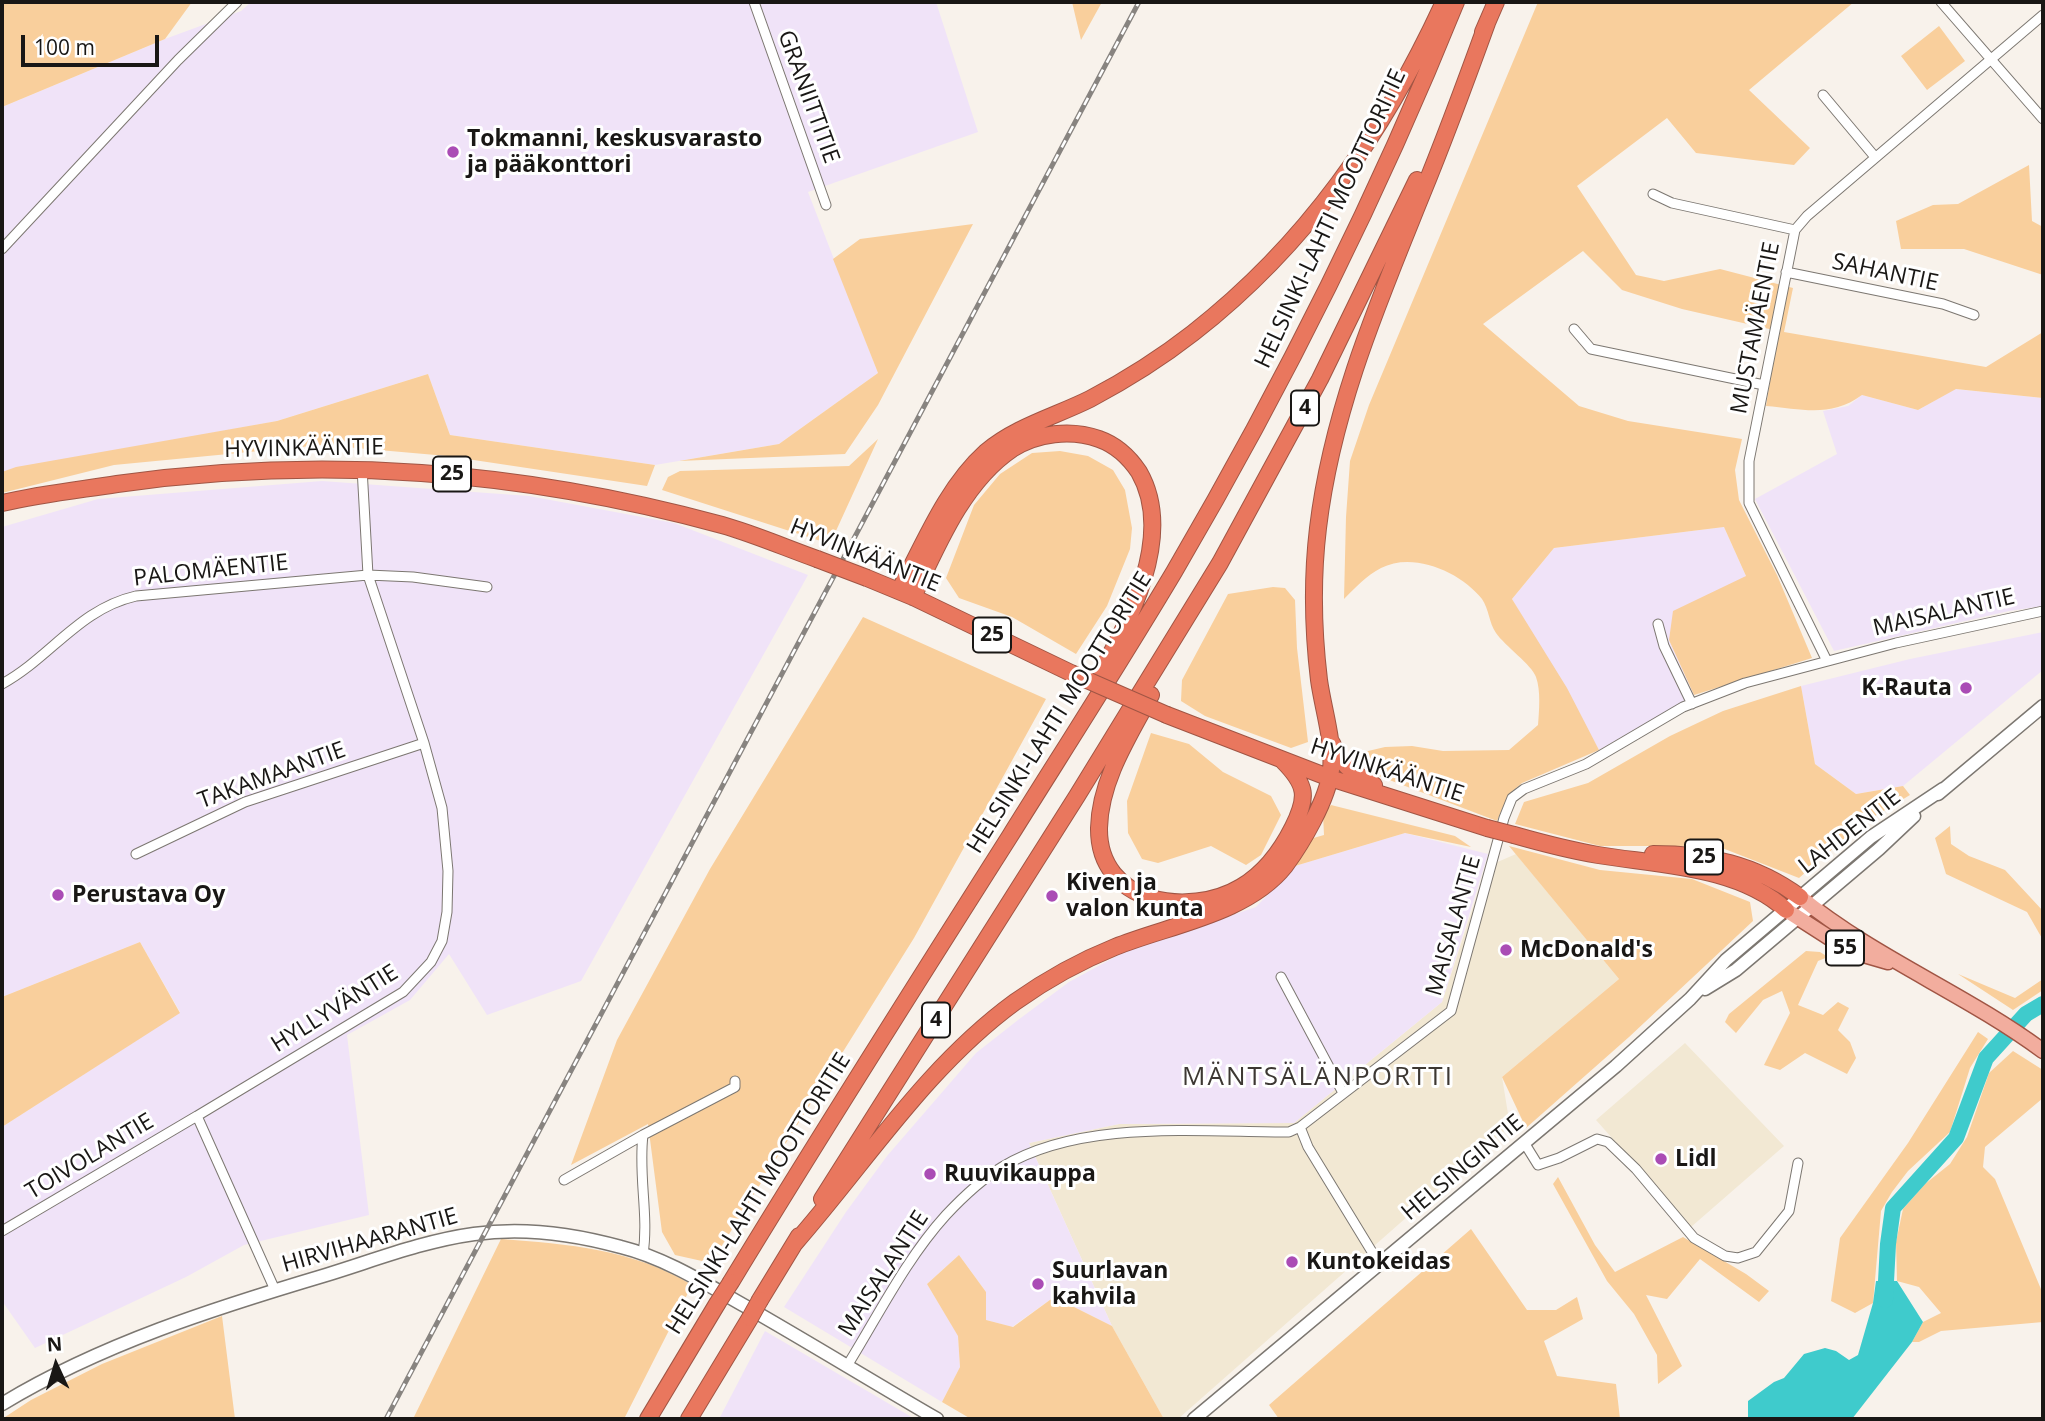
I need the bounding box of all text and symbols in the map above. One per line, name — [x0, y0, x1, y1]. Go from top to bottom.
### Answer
scale bar — [24, 21, 163, 65]
street label: GRANIITTITIE — [771, 27, 845, 167]
text: 100 m — [34, 33, 95, 61]
street label: HELSINKI-LAHTI MOOTTORITIE — [1249, 65, 1413, 373]
place label: Tokmanni, keskusvarasto ja pääkonttori — [467, 125, 762, 179]
marker: Tokmanni, keskusvarasto ja pääkonttori — [445, 144, 461, 160]
street label: MUSTAMÄENTIE — [1726, 240, 1786, 416]
street label: SAHANTIE — [1829, 248, 1941, 298]
road number: 4 — [1291, 390, 1319, 426]
street label: HYVINKÄÄNTIE — [224, 434, 384, 464]
road number: 25 — [433, 456, 471, 491]
street label: HYVINKÄÄNTIE — [786, 513, 944, 599]
street label: PALOMÄENTIE — [132, 549, 290, 593]
street label: HELSINKI-LAHTI MOOTTORITIE — [962, 567, 1158, 859]
street label: MAISALANTIE — [1870, 583, 2018, 643]
road number: 25 — [973, 618, 1011, 652]
place label: K-Rauta — [1861, 674, 1952, 702]
marker: K-Rauta — [1958, 680, 1974, 696]
street label: HYVINKÄÄNTIE — [1307, 733, 1467, 809]
street label: TAKAMAANTIE — [195, 737, 349, 815]
street label: LAHDENTIE — [1793, 784, 1907, 880]
road number: 25 — [1685, 840, 1723, 874]
street label: MAISALANTIE — [1421, 853, 1487, 999]
place label: Kiven ja valon kunta — [1066, 869, 1204, 923]
place label: Perustava Oy — [72, 881, 225, 909]
marker: Perustava Oy — [50, 887, 66, 903]
marker: Kiven ja valon kunta — [1044, 888, 1060, 904]
road number: 55 — [1826, 930, 1864, 965]
place label: McDonald's — [1520, 936, 1653, 964]
marker: McDonald's — [1498, 942, 1514, 958]
street label: HYLLYVÄNTIE — [267, 959, 403, 1059]
road number: 4 — [922, 1002, 950, 1038]
street label: HELSINKI-LAHTI MOOTTORITIE — [661, 1048, 857, 1340]
district label: MÄNTSÄLÄNPORTTI — [1184, 1062, 1452, 1094]
street label: TOIVOLANTIE — [21, 1108, 159, 1206]
street label: HELSINGINTIE — [1397, 1109, 1529, 1227]
place label: Lidl — [1675, 1145, 1717, 1173]
marker: Lidl — [1653, 1151, 1669, 1167]
place label: Ruuvikauppa — [944, 1160, 1096, 1188]
marker: Ruuvikauppa — [922, 1166, 938, 1182]
street label: HIRVIHAARANTIE — [279, 1203, 461, 1279]
street label: MAISALANTIE — [833, 1206, 935, 1342]
place label: Kuntokeidas — [1306, 1248, 1450, 1276]
marker: Kuntokeidas — [1284, 1254, 1300, 1270]
place label: Suurlavan kahvila — [1052, 1257, 1168, 1311]
marker: Suurlavan kahvila — [1030, 1276, 1046, 1292]
north arrow — [21, 1330, 91, 1400]
text: N — [46, 1331, 63, 1358]

